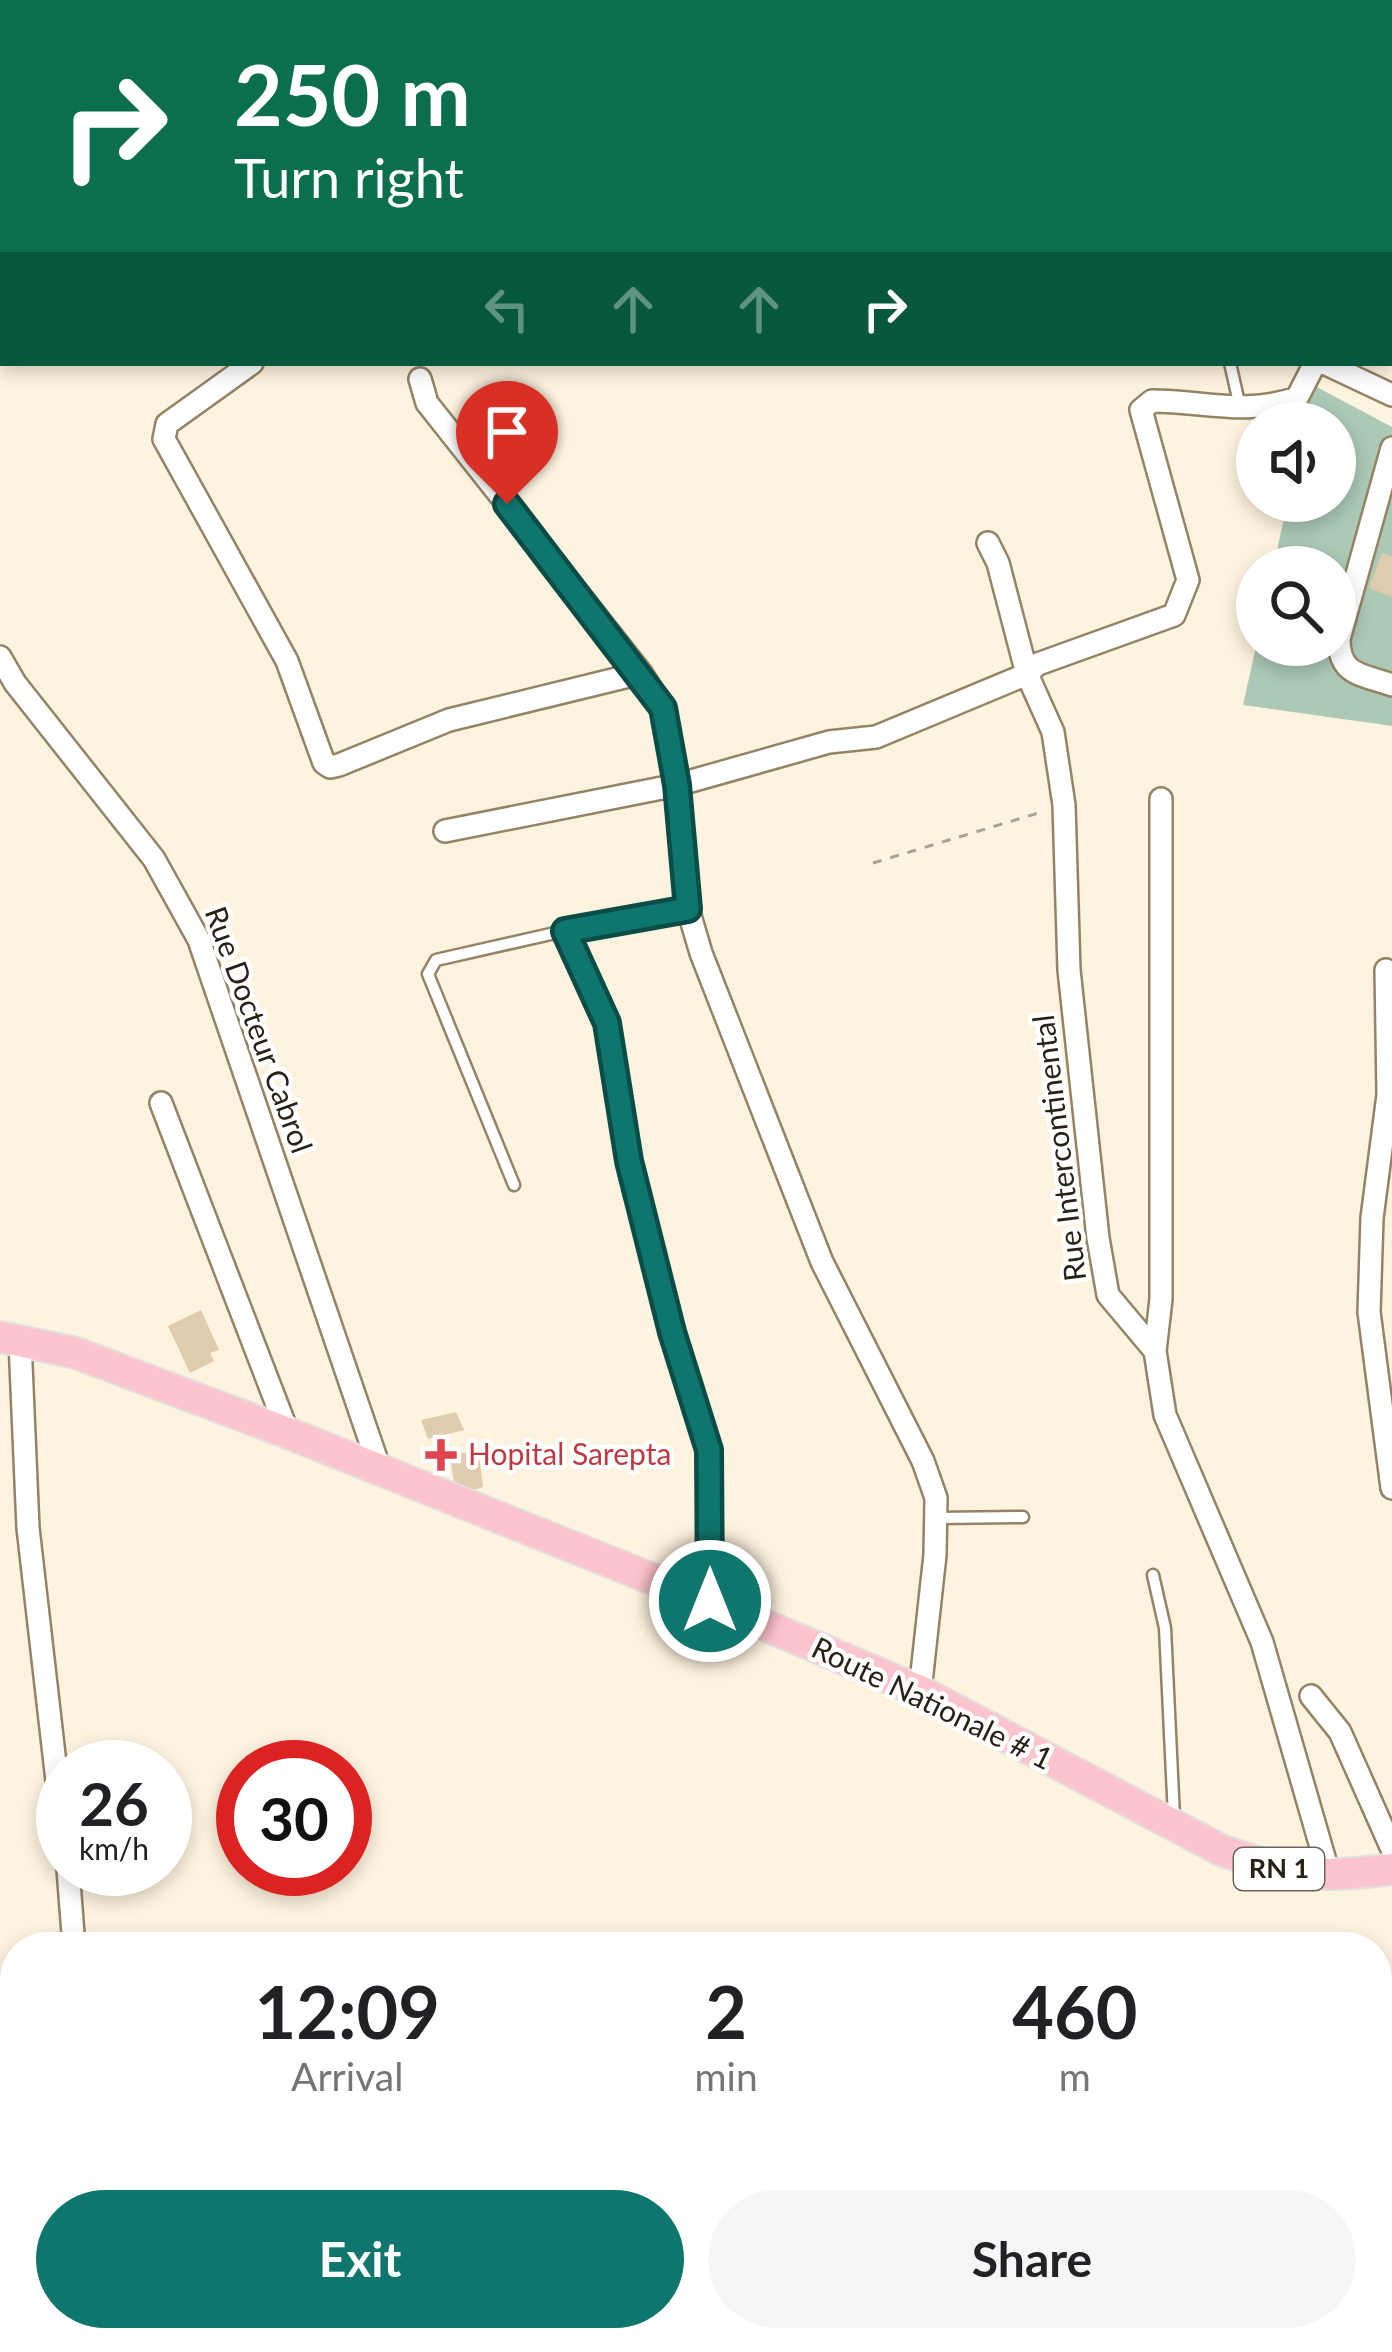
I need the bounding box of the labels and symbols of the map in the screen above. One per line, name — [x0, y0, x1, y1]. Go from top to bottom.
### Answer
pin — [456, 381, 558, 504]
street label: Rue Docteur Cabrol — [199, 901, 321, 1158]
street label: Rue Intercontinental — [1024, 1013, 1092, 1283]
place label: Hopital Sarepta — [468, 1435, 671, 1471]
marker: Hopital Sarepta — [425, 1439, 457, 1471]
position arrow — [647, 1538, 773, 1664]
street label: Route Nationale # 1 — [807, 1628, 1059, 1776]
speed limit sign: 30 — [216, 1740, 372, 1896]
road number: RN 1 — [1234, 1848, 1324, 1890]

